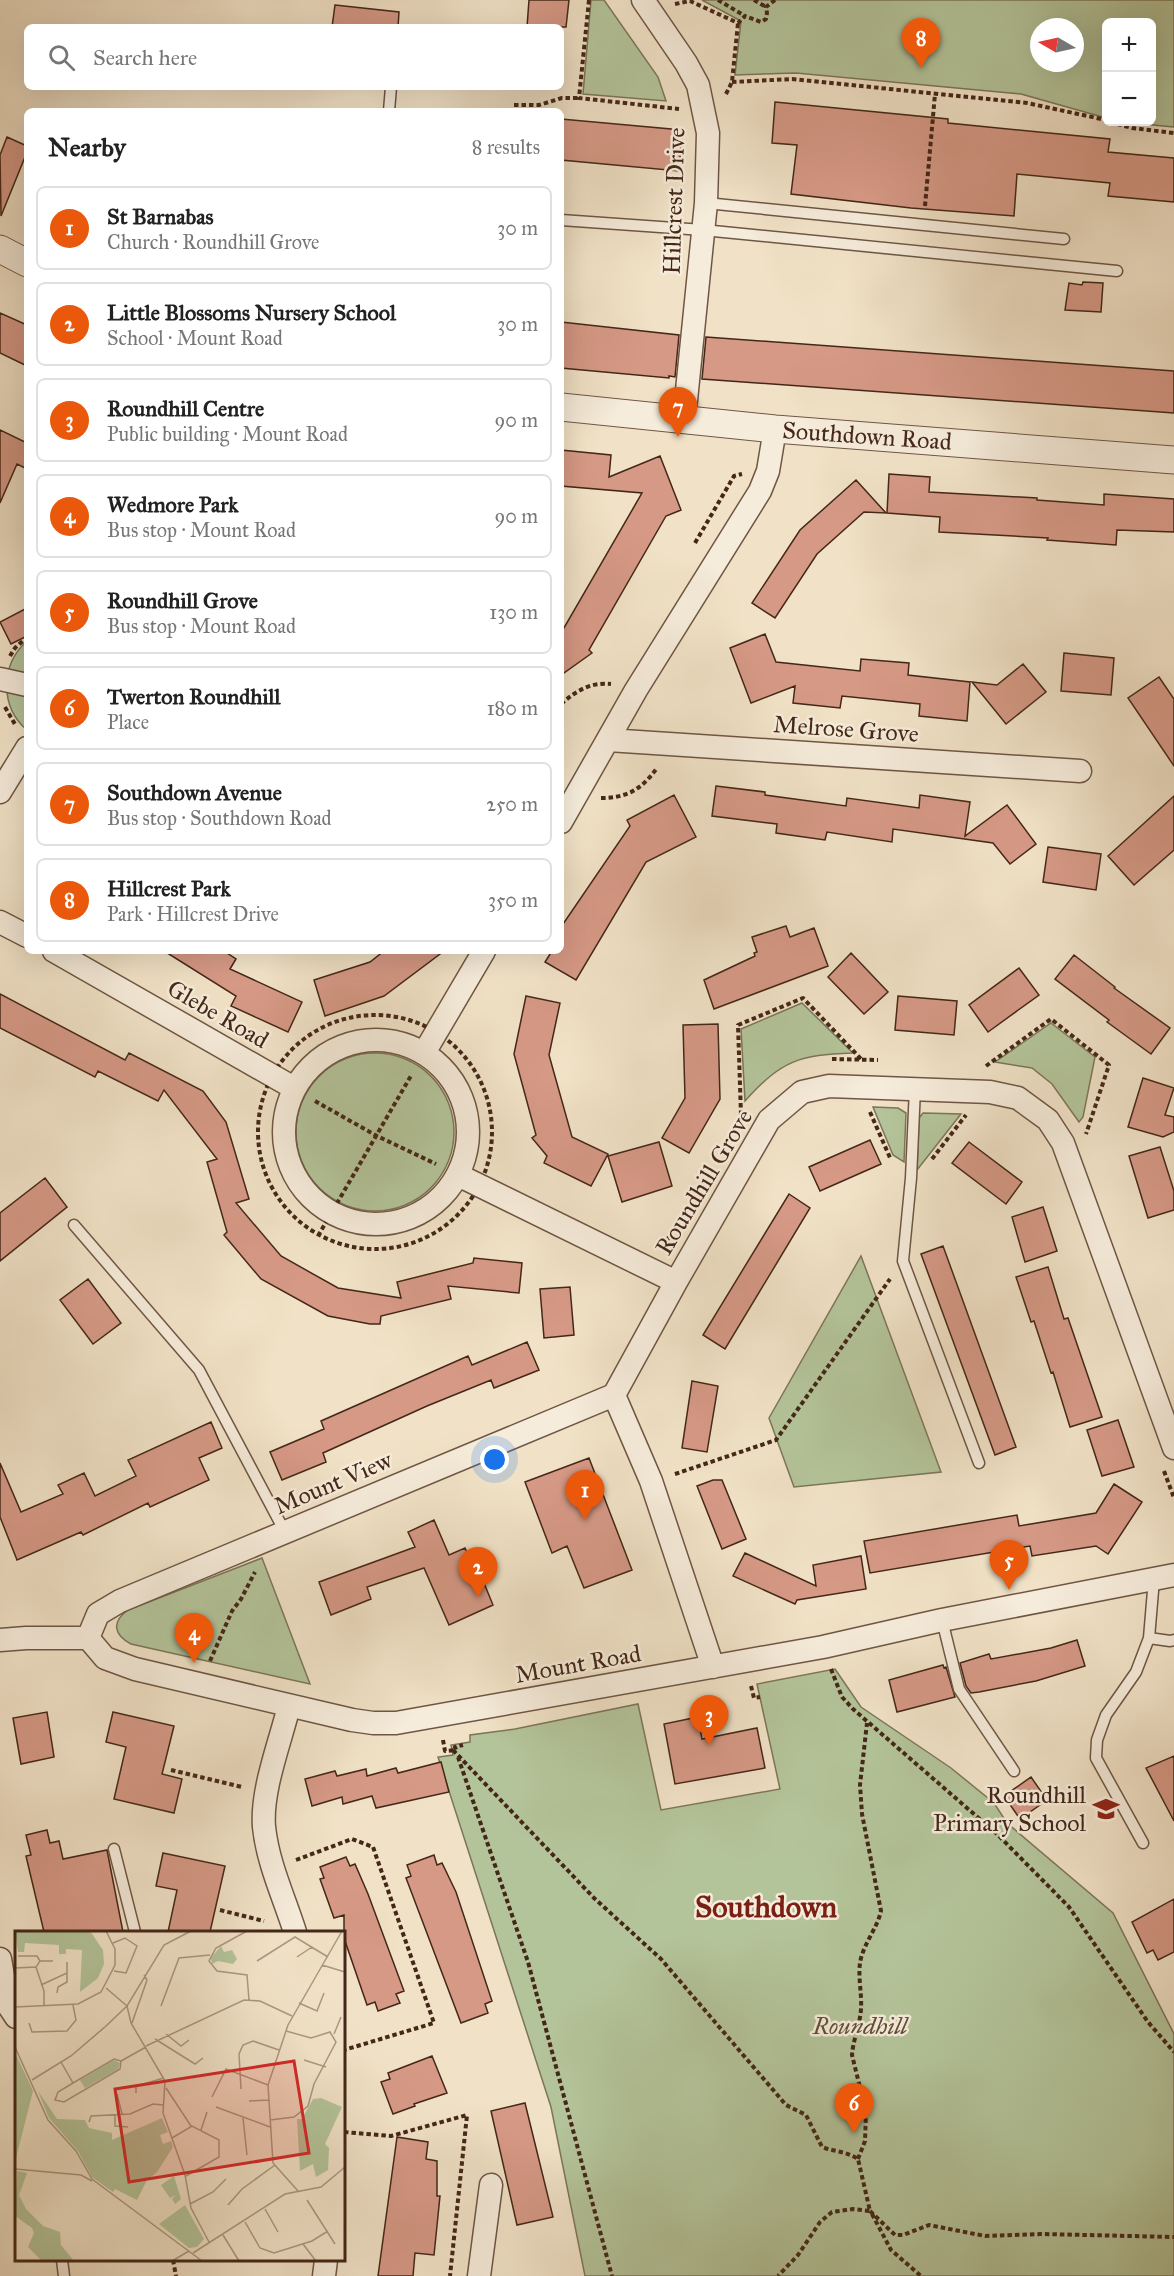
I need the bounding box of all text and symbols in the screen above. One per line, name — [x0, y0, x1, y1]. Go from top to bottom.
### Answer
north arrow — [1030, 18, 1084, 72]
map controls — [1102, 18, 1156, 126]
button: + — [1102, 18, 1156, 72]
pin: 8 — [902, 19, 940, 68]
search box — [24, 24, 564, 90]
icon: search — [45, 41, 78, 74]
text: Search here — [93, 44, 197, 71]
button: − — [1102, 72, 1156, 126]
street label: Hillcrest Drive — [656, 127, 692, 275]
text: Nearby — [48, 131, 126, 163]
text: 8 results — [472, 135, 540, 159]
text: St Barnabas — [107, 203, 213, 230]
text: 1 — [66, 216, 73, 240]
text: 30 m — [497, 216, 538, 240]
text: Church · Roundhill Grove — [107, 230, 319, 254]
text: Little Blossoms Nursery School — [107, 299, 396, 326]
text: 2 — [65, 312, 74, 336]
text: 30 m — [497, 312, 538, 336]
text: School · Mount Road — [107, 326, 283, 350]
pin: 7 — [658, 388, 698, 437]
text: Roundhill Centre — [107, 395, 264, 422]
text: 3 — [66, 408, 74, 432]
text: 90 m — [495, 408, 538, 432]
street label: Southdown Road — [781, 415, 953, 457]
text: Public building · Mount Road — [107, 422, 348, 446]
text: Wedmore Park — [107, 491, 239, 518]
text: 4 — [64, 504, 75, 528]
text: 90 m — [495, 504, 538, 528]
text: Bus stop · Mount Road — [107, 518, 296, 542]
text: Roundhill Grove — [107, 587, 258, 614]
text: 5 — [65, 600, 74, 624]
text: 130 m — [489, 600, 538, 624]
text: Bus stop · Mount Road — [107, 614, 296, 638]
text: Twerton Roundhill — [107, 683, 280, 710]
text: 6 — [64, 696, 75, 720]
text: 180 m — [487, 696, 538, 720]
street label: Melrose Grove — [772, 709, 920, 749]
text: Place — [107, 710, 149, 734]
text: Southdown Avenue — [107, 779, 282, 806]
text: 7 — [64, 792, 75, 816]
text: 250 m — [486, 792, 538, 816]
text: Bus stop · Southdown Road — [107, 806, 332, 830]
text: Hillcrest Park — [107, 875, 231, 902]
text: 8 — [64, 888, 75, 912]
text: 350 m — [488, 888, 538, 912]
text: Park · Hillcrest Drive — [107, 902, 279, 926]
street label: Glebe Road — [162, 973, 274, 1055]
street label: Roundhill Grove — [649, 1104, 759, 1260]
street label: Mount View — [270, 1444, 398, 1521]
your location — [480, 1445, 509, 1474]
pin: 1 — [566, 1470, 604, 1520]
pin: 5 — [990, 1540, 1028, 1590]
pin: 2 — [458, 1548, 498, 1597]
pin: 4 — [174, 1614, 214, 1663]
street label: Mount Road — [513, 1638, 643, 1690]
pin: 3 — [690, 1696, 728, 1745]
place label: Roundhill Primary School — [933, 1780, 1087, 1838]
school or university icon: Roundhill Primary School — [1091, 1794, 1121, 1824]
district label: Southdown — [695, 1889, 838, 1925]
inset map — [15, 1931, 345, 2261]
park label: Roundhill — [812, 2011, 910, 2041]
pin: 6 — [834, 2084, 874, 2133]

